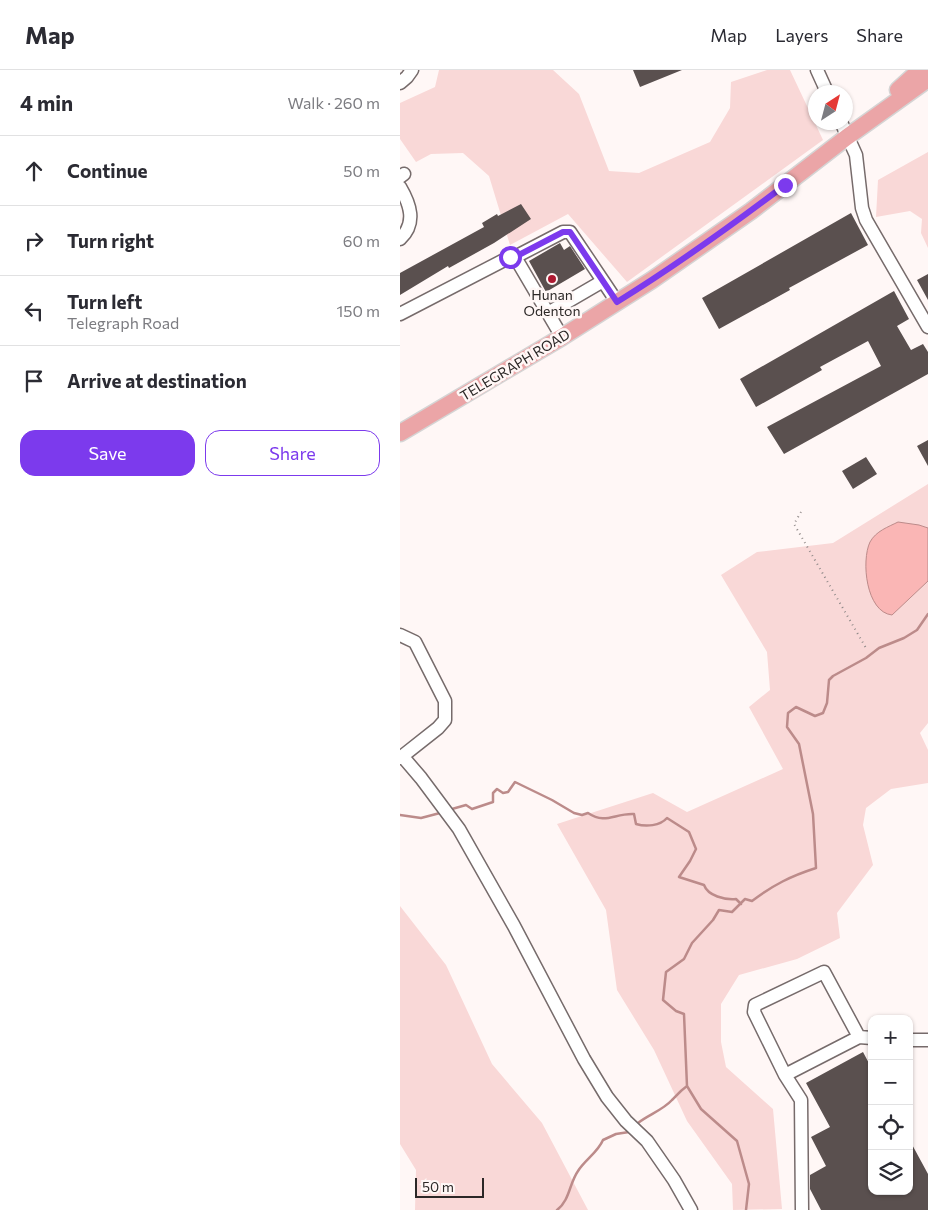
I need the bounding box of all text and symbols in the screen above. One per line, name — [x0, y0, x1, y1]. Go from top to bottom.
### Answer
text: Map — [25, 20, 75, 49]
text: Map — [710, 24, 747, 46]
text: Layers — [775, 24, 828, 46]
text: Share — [856, 24, 903, 46]
north arrow — [808, 85, 853, 130]
text: 4 min — [20, 90, 73, 115]
text: Walk · 260 m — [288, 93, 380, 112]
icon: ahead — [20, 157, 48, 185]
text: Continue — [67, 159, 147, 182]
text: 50 m — [343, 161, 380, 180]
route end — [774, 174, 797, 197]
icon: right — [20, 227, 48, 255]
text: Turn right — [67, 229, 154, 252]
text: 60 m — [343, 231, 380, 250]
route start — [499, 246, 522, 269]
marker: Hunan Odenton — [546, 273, 558, 285]
place label: Hunan Odenton — [524, 286, 580, 319]
text: Turn left — [67, 290, 142, 313]
icon: left — [20, 297, 48, 325]
text: 150 m — [337, 301, 380, 320]
text: Telegraph Road — [67, 313, 179, 332]
street label: TELEGRAPH ROAD — [457, 325, 573, 404]
icon: arrive — [20, 367, 48, 395]
text: Arrive at destination — [67, 369, 247, 392]
button: Save — [20, 430, 195, 476]
button: Share — [205, 430, 380, 476]
map controls — [868, 1015, 913, 1195]
button: + — [868, 1015, 913, 1060]
button: − — [868, 1060, 913, 1105]
button: locate — [868, 1105, 913, 1150]
button: layers — [868, 1150, 913, 1195]
scale bar — [415, 1175, 484, 1198]
text: 50 m — [422, 1178, 454, 1195]

